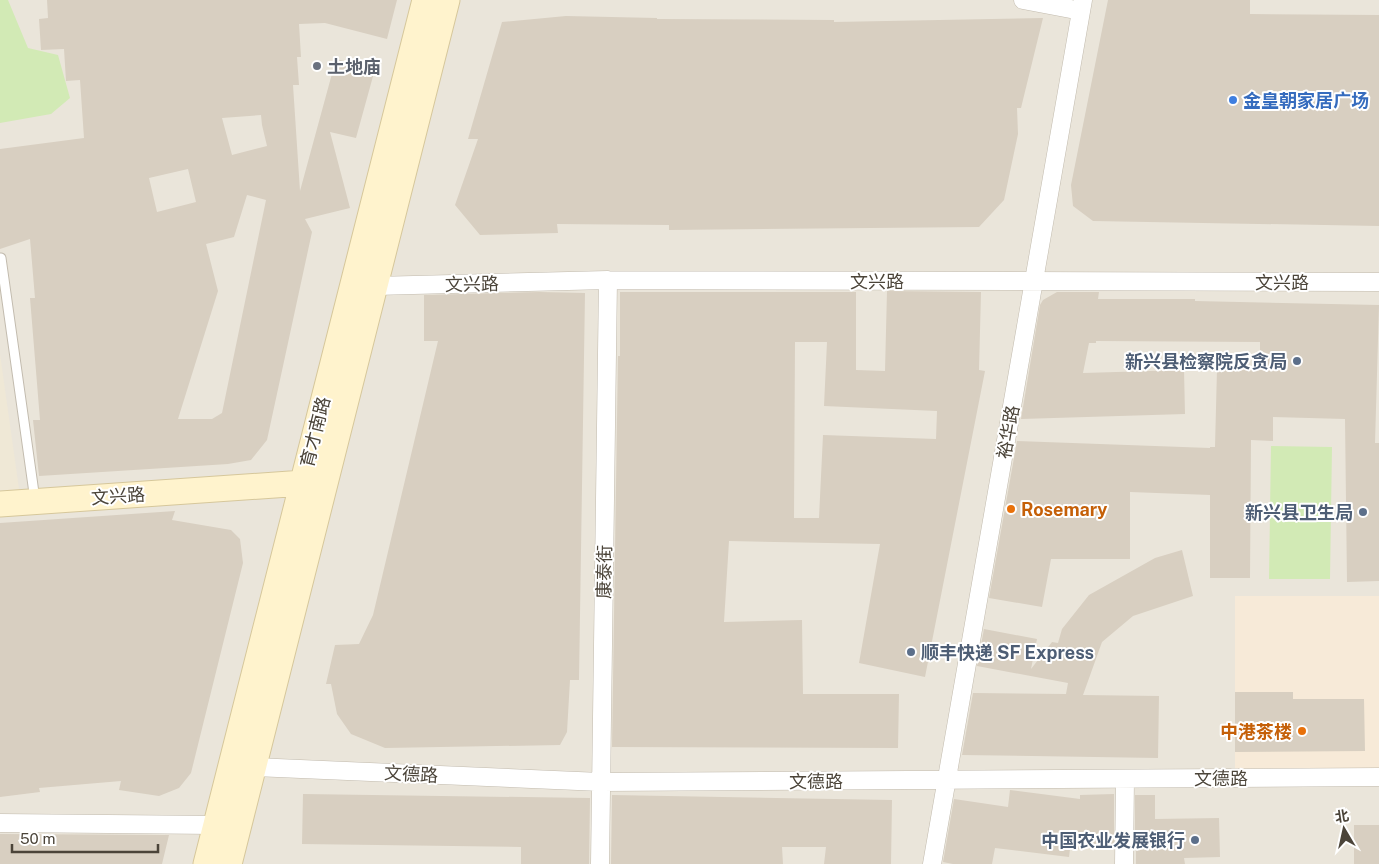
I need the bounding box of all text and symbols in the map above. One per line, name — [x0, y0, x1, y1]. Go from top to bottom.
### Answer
place label: 土地庙 — [327, 56, 381, 77]
marker: 土地庙 — [311, 60, 323, 72]
place label: 金皇朝家居广场 — [1243, 90, 1369, 111]
marker: 金皇朝家居广场 — [1227, 94, 1239, 106]
street label: 文兴路 — [850, 271, 904, 292]
street label: 文兴路 — [1255, 272, 1309, 293]
street label: 文兴路 — [445, 273, 499, 295]
place label: 新兴县检察院反贪局 — [1125, 351, 1287, 372]
marker: 新兴县检察院反贪局 — [1291, 355, 1303, 367]
street label: 育才南路 — [296, 395, 334, 469]
street label: 裕华路 — [993, 404, 1023, 460]
street label: 文兴路 — [90, 484, 146, 508]
place label: Rosemary — [1021, 499, 1107, 520]
place label: 新兴县卫生局 — [1245, 502, 1353, 523]
marker: Rosemary — [1005, 503, 1017, 515]
marker: 新兴县卫生局 — [1357, 506, 1369, 518]
street label: 康泰街 — [593, 545, 615, 599]
place label: 顺丰快递 SF Express — [921, 642, 1094, 663]
marker: 顺丰快递 SF Express — [905, 646, 917, 658]
place label: 中港茶楼 — [1220, 721, 1292, 742]
marker: 中港茶楼 — [1296, 725, 1308, 737]
street label: 文德路 — [383, 762, 439, 786]
street label: 文德路 — [1194, 768, 1248, 789]
street label: 文德路 — [789, 771, 843, 792]
north arrow — [1319, 804, 1369, 854]
text: 北 — [1334, 807, 1350, 825]
scale bar — [12, 822, 159, 854]
text: 50 m — [20, 830, 55, 847]
place label: 中国农业发展银行 — [1041, 830, 1185, 851]
marker: 中国农业发展银行 — [1189, 834, 1201, 846]

